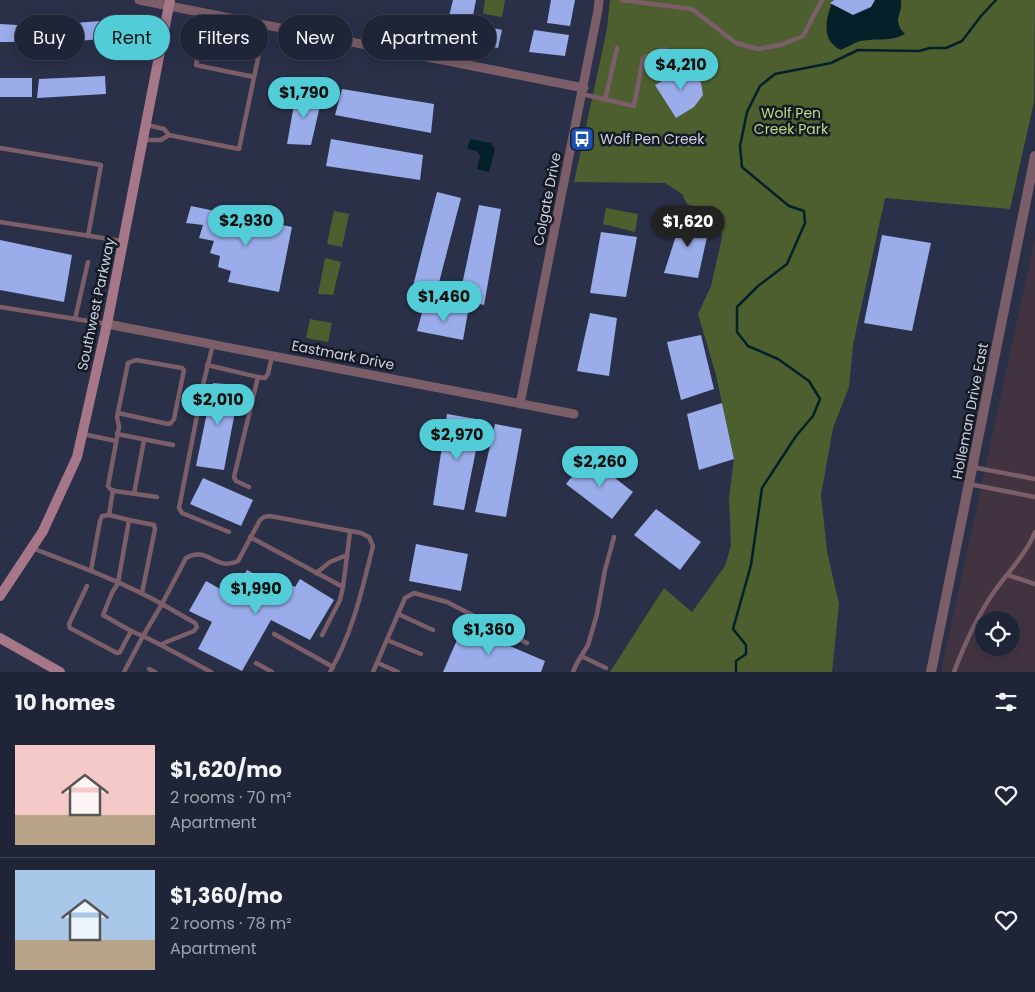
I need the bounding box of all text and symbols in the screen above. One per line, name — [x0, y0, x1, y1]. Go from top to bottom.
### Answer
chip: Buy — [15, 15, 84, 60]
chip: Rent — [94, 15, 170, 60]
chip: Filters — [180, 15, 268, 60]
chip: New — [278, 15, 352, 60]
chip: Apartment — [362, 15, 496, 60]
pin: $4,210 — [640, 48, 722, 91]
text: $4,210 — [655, 53, 707, 76]
pin: $1,790 — [263, 76, 345, 119]
text: $1,790 — [279, 81, 329, 104]
park label: Wolf Pen Creek Park — [754, 103, 829, 139]
bus stop icon: Wolf Pen Creek — [569, 126, 595, 152]
place label: Wolf Pen Creek — [600, 129, 705, 149]
street label: Colgate Drive — [528, 150, 566, 247]
pin: $2,930 — [205, 204, 287, 247]
pin: $1,620 — [647, 206, 729, 248]
text: $2,930 — [219, 209, 273, 232]
text: $1,620 — [663, 210, 713, 233]
street label: Southwest Parkway — [72, 236, 120, 372]
pin: $1,460 — [403, 280, 485, 323]
text: $1,460 — [418, 285, 470, 308]
street label: Eastmark Drive — [290, 335, 396, 375]
street label: Holleman Drive East — [947, 341, 993, 481]
pin: $2,010 — [177, 384, 259, 426]
text: $2,010 — [192, 388, 244, 411]
pin: $2,970 — [416, 418, 498, 461]
text: $2,970 — [430, 423, 484, 446]
pin: $2,260 — [559, 446, 641, 488]
text: $2,260 — [573, 450, 627, 473]
pin: $1,990 — [215, 572, 297, 615]
text: $1,990 — [230, 577, 282, 600]
map controls — [975, 611, 1020, 656]
button: locate — [975, 611, 1020, 656]
pin: $1,360 — [448, 614, 530, 656]
text: $1,360 — [463, 618, 515, 641]
text: 10 homes — [15, 688, 115, 717]
icon: filters — [992, 688, 1020, 716]
text: $1,620/mo — [170, 755, 282, 784]
icon: home — [55, 765, 115, 825]
icon: heart — [992, 781, 1020, 809]
text: 2 rooms · 70 m² — [170, 786, 292, 809]
text: Apartment — [170, 811, 257, 834]
text: $1,360/mo — [170, 881, 283, 910]
icon: home — [55, 890, 115, 950]
icon: heart — [992, 906, 1020, 934]
text: 2 rooms · 78 m² — [170, 912, 292, 935]
text: Apartment — [170, 937, 257, 960]

